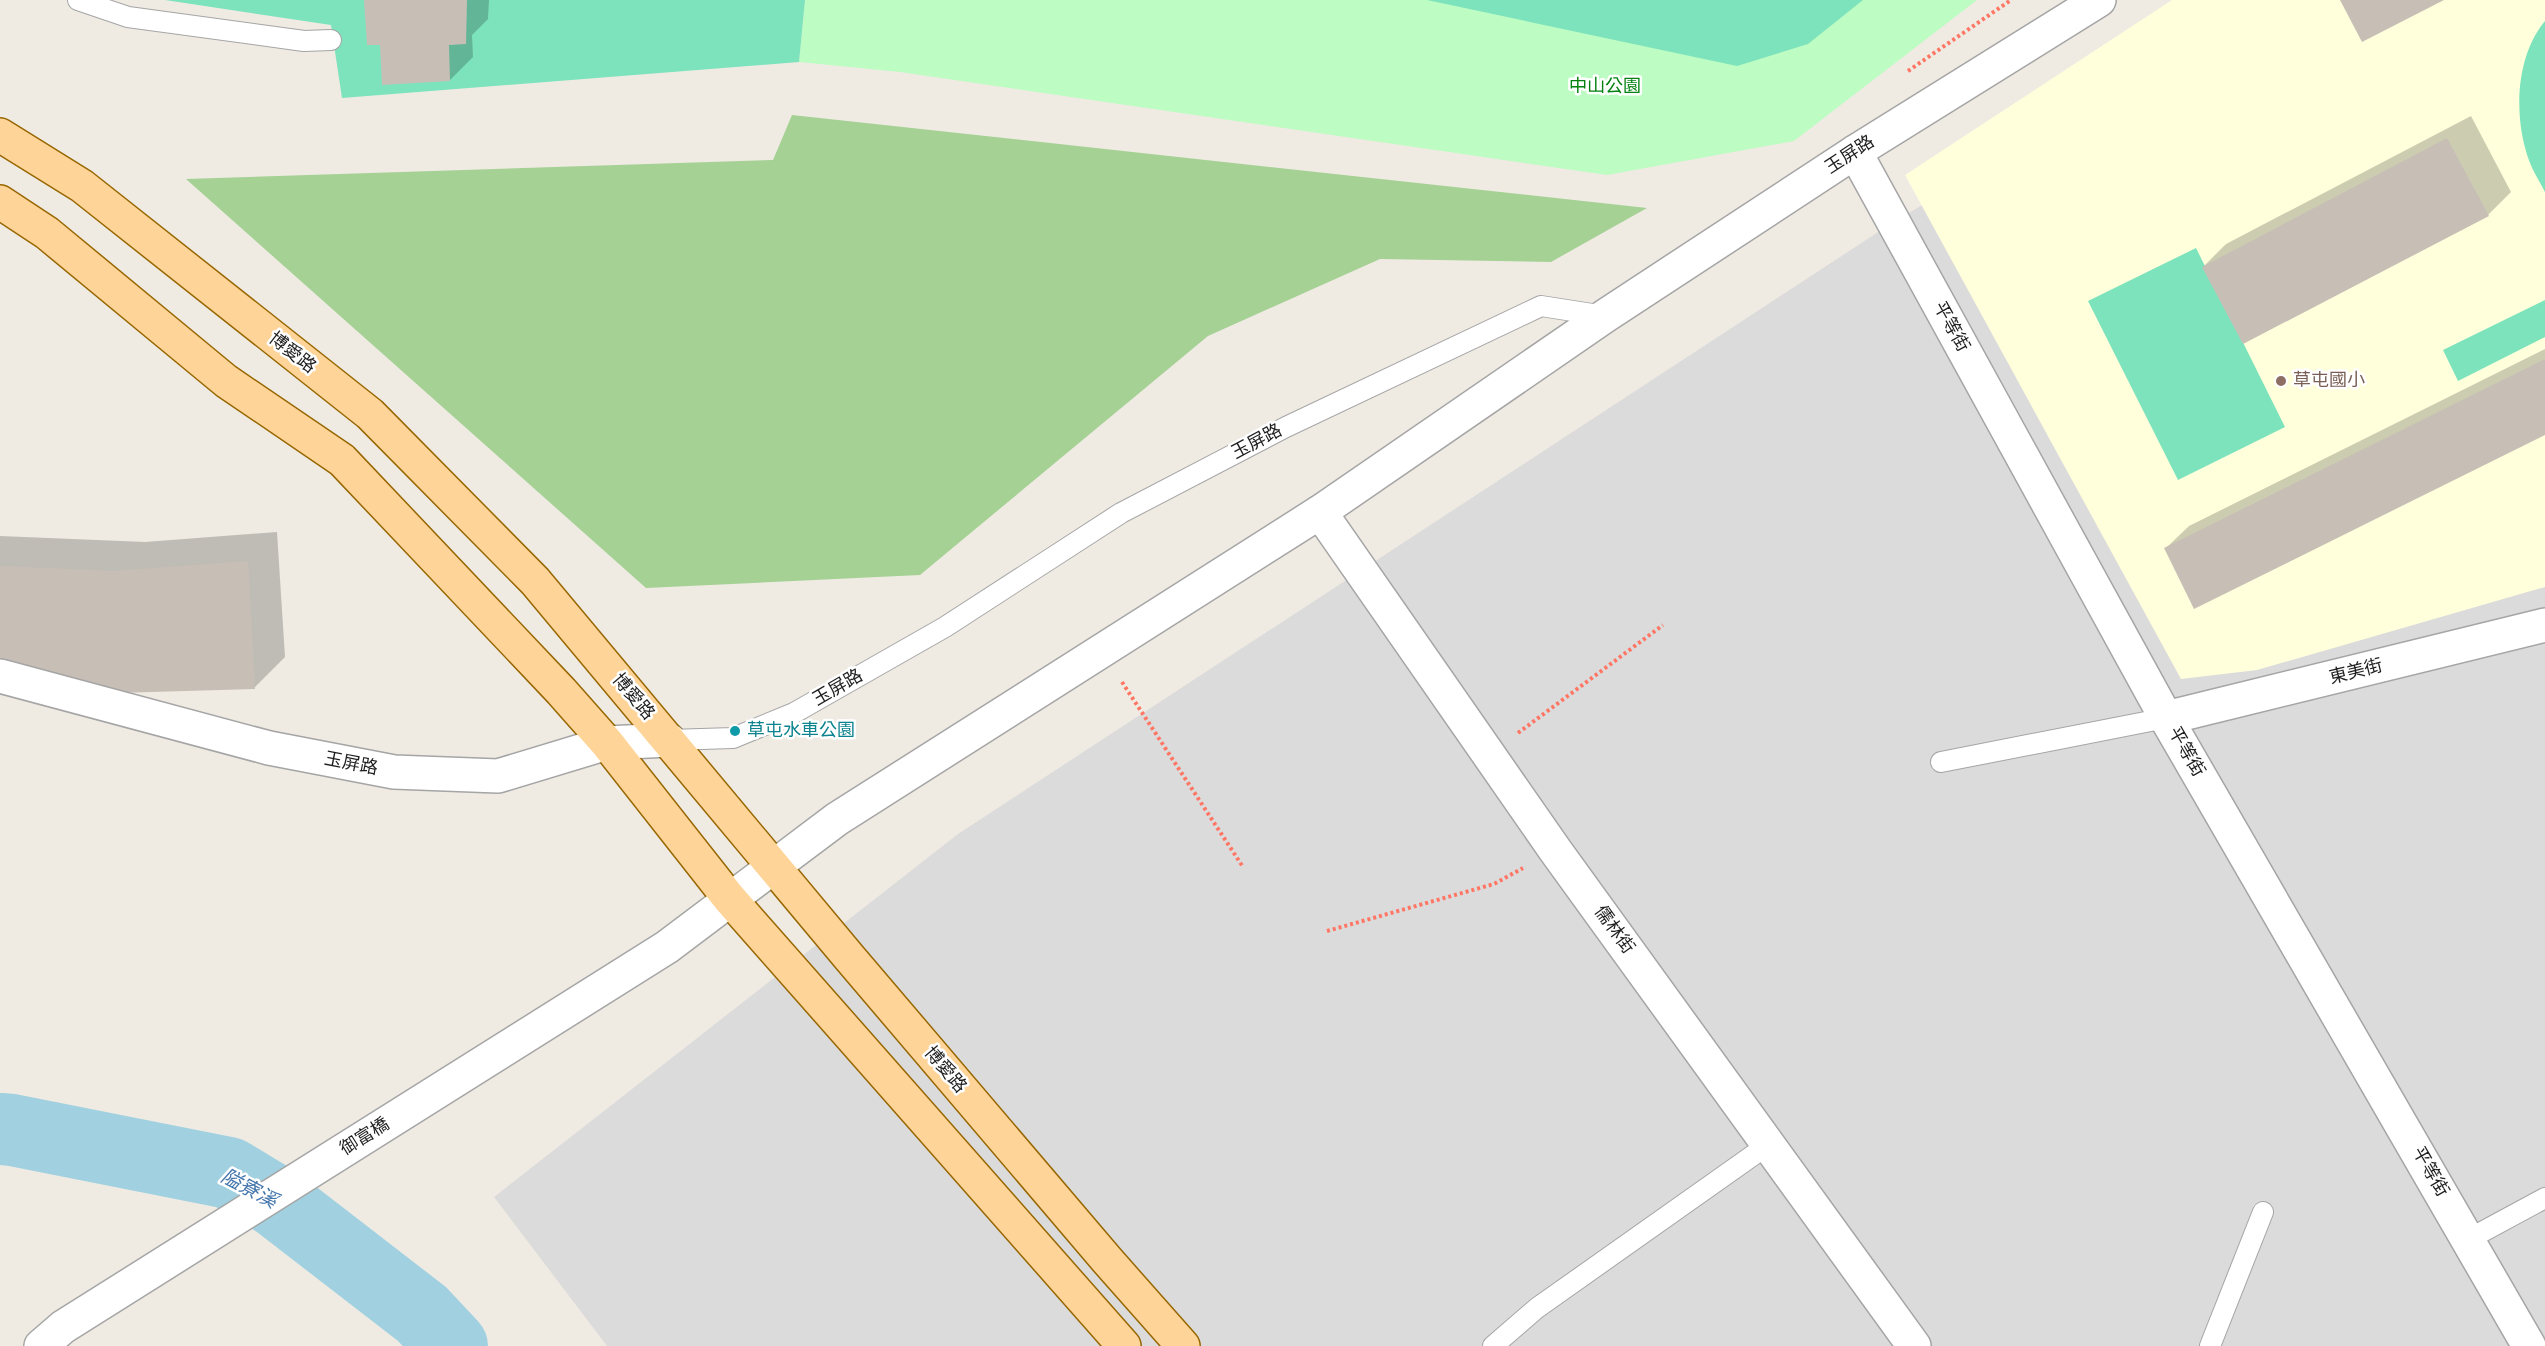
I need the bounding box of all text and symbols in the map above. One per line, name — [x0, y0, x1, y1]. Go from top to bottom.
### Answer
park label: 中山公園 — [1569, 76, 1641, 96]
street label: 玉屏路 — [1821, 131, 1878, 177]
street label: 平等街 — [1930, 298, 1974, 355]
street label: 博愛路 — [265, 328, 320, 377]
place label: 草屯國小 — [2293, 370, 2365, 390]
marker: 草屯國小 — [2274, 374, 2288, 388]
street label: 玉屏路 — [1228, 420, 1285, 463]
street label: 東美街 — [2327, 655, 2384, 687]
street label: 玉屏路 — [809, 665, 866, 709]
street label: 博愛路 — [609, 669, 659, 723]
place label: 草屯水車公園 — [747, 720, 855, 740]
street label: 平等街 — [2165, 723, 2209, 780]
marker: 草屯水車公園 — [728, 724, 742, 738]
street label: 玉屏路 — [323, 748, 380, 778]
street label: 儒林街 — [1591, 902, 1639, 957]
street label: 博愛路 — [921, 1042, 971, 1096]
street label: 御富橋 — [336, 1113, 393, 1159]
street label: 平等街 — [2409, 1143, 2453, 1200]
water label: 隘寮溪 — [218, 1165, 283, 1213]

